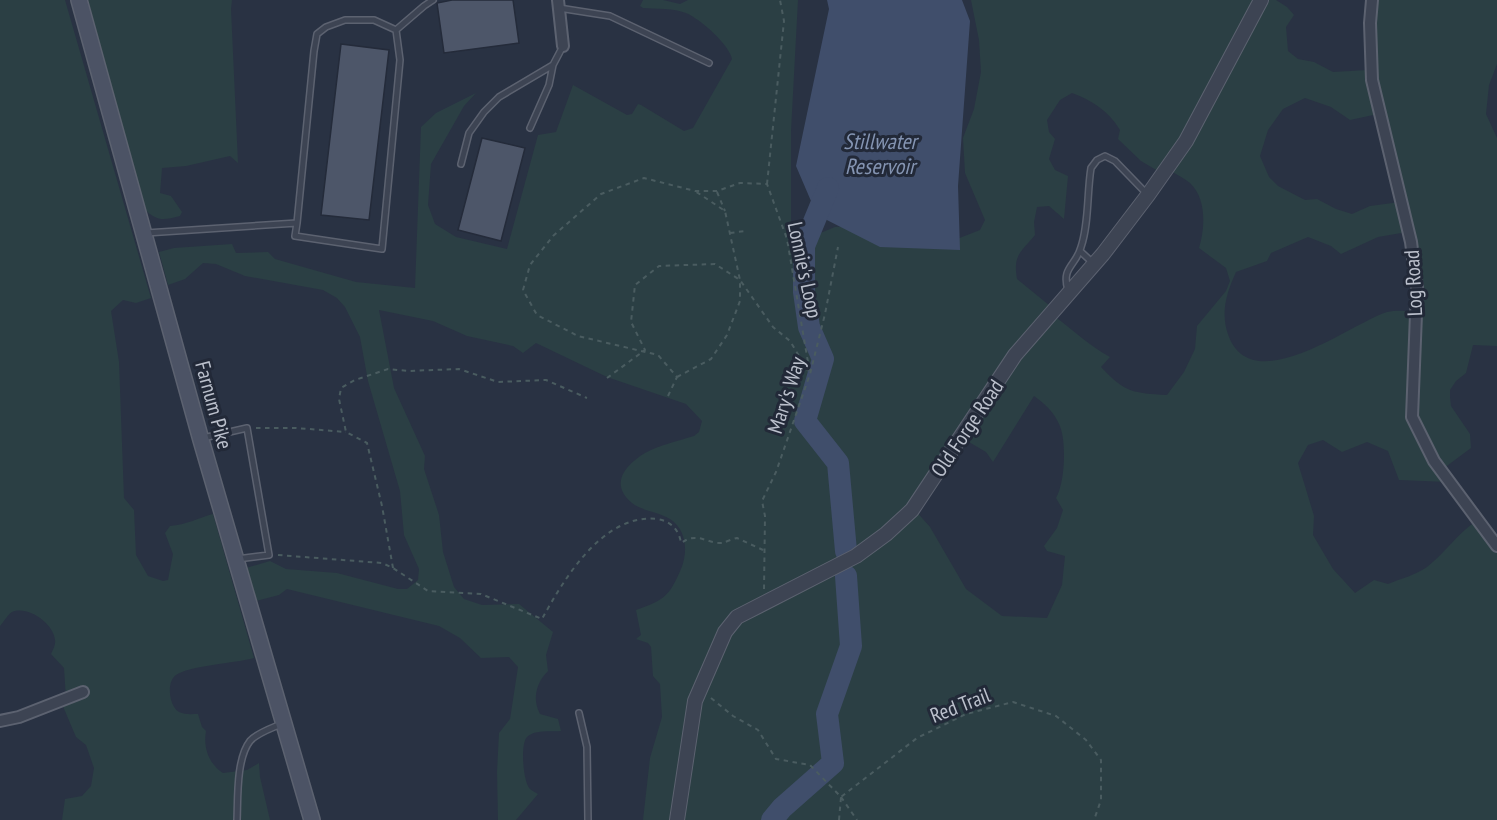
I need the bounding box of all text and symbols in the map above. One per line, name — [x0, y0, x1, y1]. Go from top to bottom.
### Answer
water label: Stillwater Reservoir — [843, 127, 920, 180]
street label: Lonnie's Loop — [782, 219, 828, 321]
street label: Log Road — [1398, 249, 1428, 317]
street label: Mary's Way — [761, 353, 811, 437]
street label: Farnum Pike — [189, 358, 239, 452]
street label: Old Forge Road — [925, 374, 1009, 482]
street label: Red Trail — [926, 681, 994, 729]

